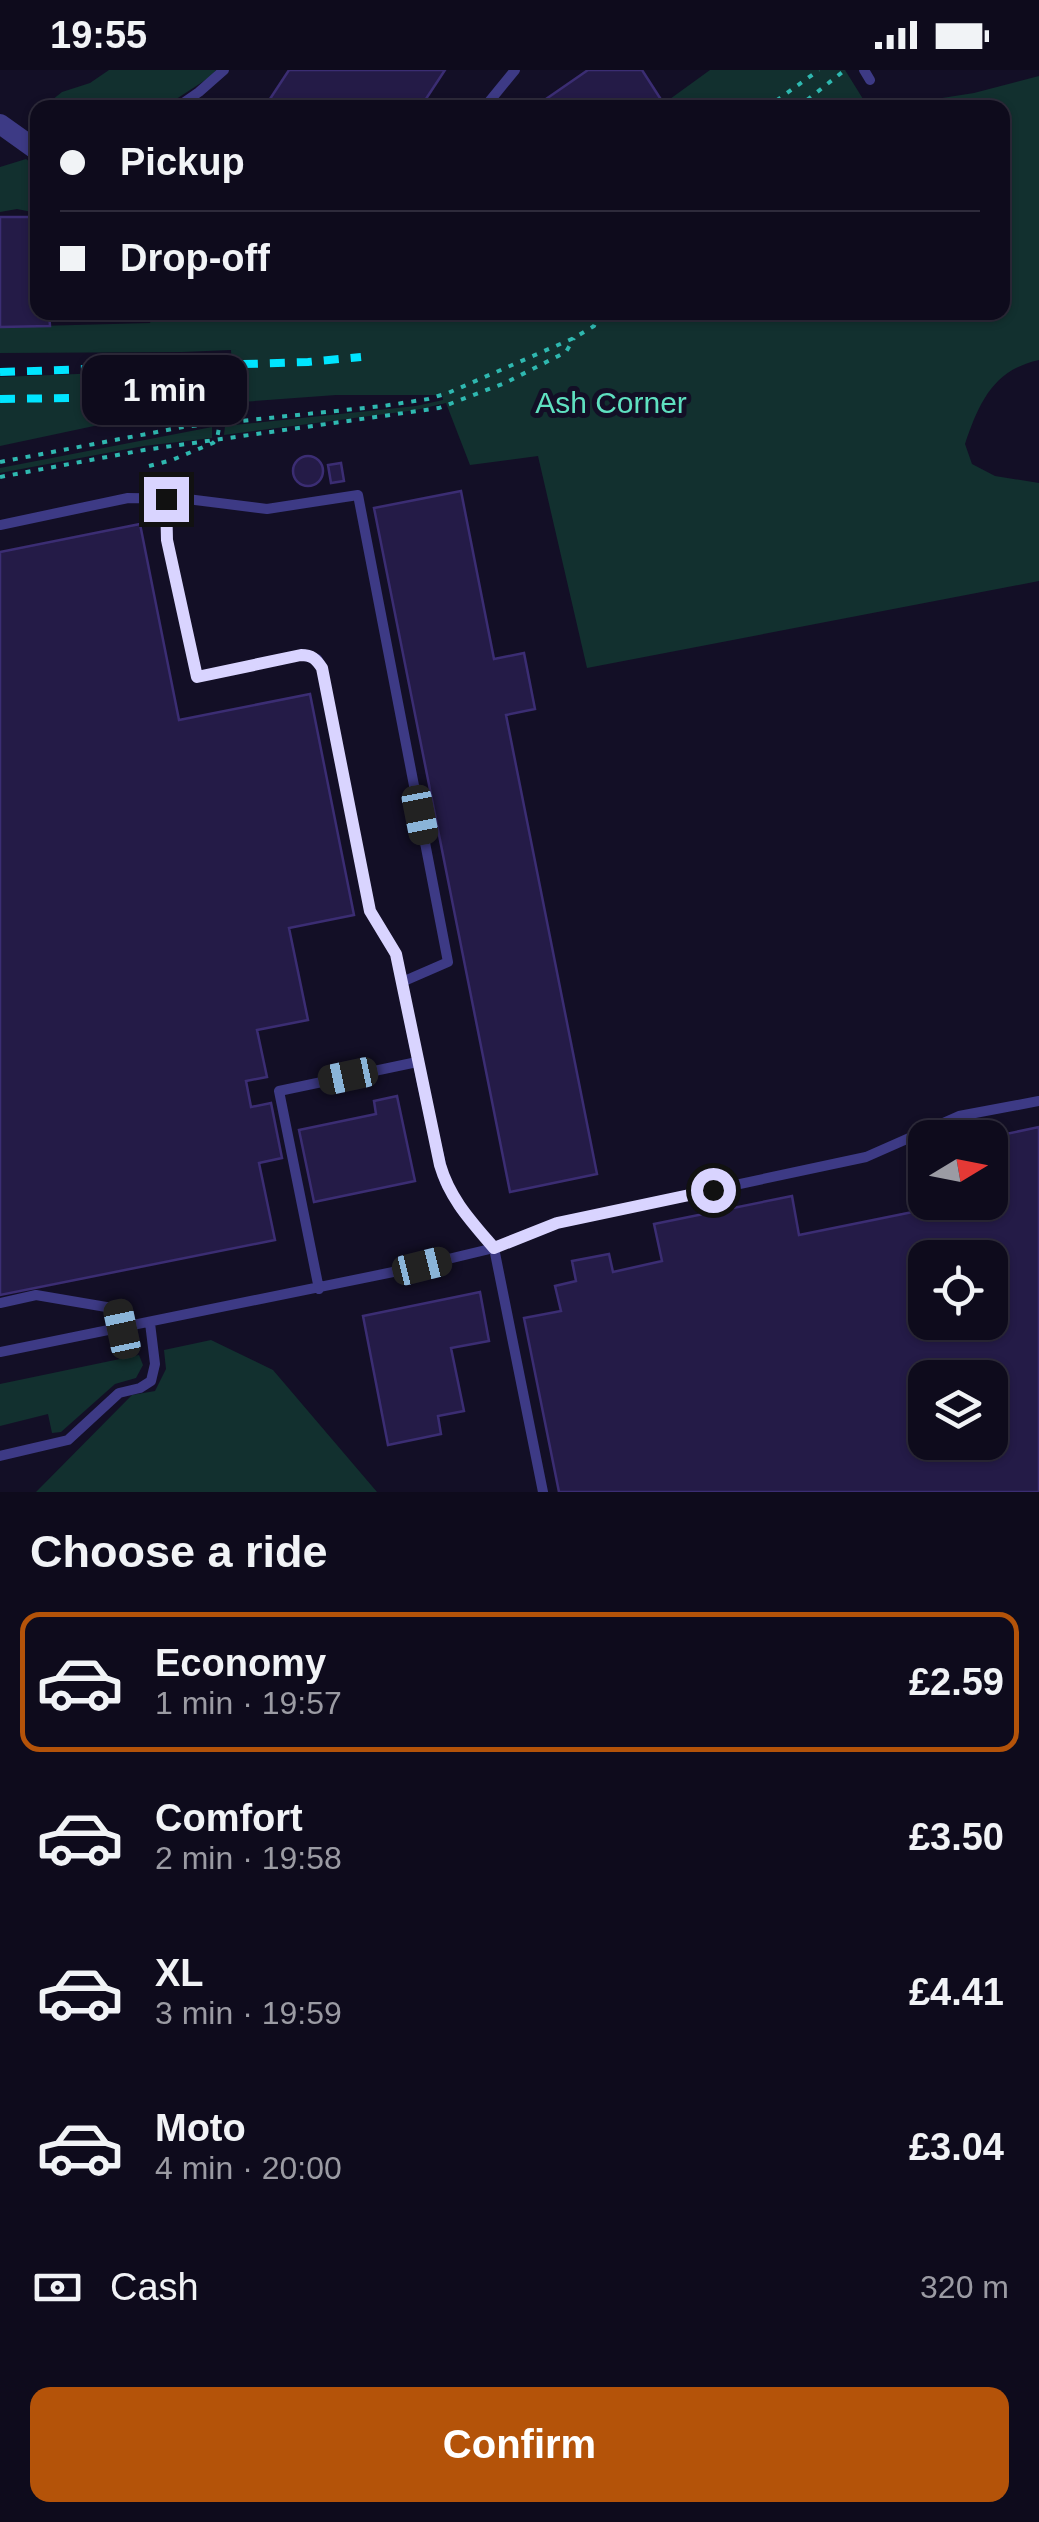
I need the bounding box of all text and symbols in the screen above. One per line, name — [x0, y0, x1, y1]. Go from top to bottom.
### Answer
text: 19:55 — [50, 14, 147, 56]
text: Pickup — [120, 141, 245, 183]
text: Drop-off — [120, 237, 270, 279]
callout: 1 min — [84, 354, 248, 424]
text: 1 min — [123, 372, 206, 408]
park label: Ash Corner — [535, 386, 687, 419]
route end — [144, 477, 189, 522]
car — [400, 783, 440, 847]
car — [316, 1055, 380, 1097]
north arrow — [908, 1120, 1008, 1220]
map controls — [908, 1120, 1008, 1460]
route start — [691, 1168, 736, 1213]
button: locate — [908, 1240, 1008, 1340]
car — [389, 1244, 455, 1288]
car — [101, 1297, 143, 1361]
button: layers — [908, 1360, 1008, 1460]
text: Choose a ride — [30, 1526, 328, 1577]
icon: car — [35, 1637, 125, 1727]
text: Economy — [155, 1642, 326, 1684]
text: £2.59 — [909, 1661, 1004, 1703]
text: 1 min · 19:57 — [155, 1685, 342, 1721]
icon: car — [35, 1792, 125, 1882]
text: Comfort — [155, 1797, 303, 1839]
text: £3.50 — [909, 1816, 1004, 1858]
text: 2 min · 19:58 — [155, 1840, 342, 1876]
icon: car — [35, 1947, 125, 2037]
text: XL — [155, 1952, 204, 1994]
text: £4.41 — [909, 1971, 1004, 2013]
text: 3 min · 19:59 — [155, 1995, 342, 2031]
icon: car — [35, 2102, 125, 2192]
text: Moto — [155, 2107, 246, 2149]
text: £3.04 — [909, 2126, 1004, 2168]
text: 4 min · 20:00 — [155, 2150, 342, 2186]
icon: cash — [30, 2260, 85, 2315]
text: Cash — [110, 2266, 199, 2308]
text: 320 m — [920, 2269, 1009, 2305]
button: Confirm — [30, 2387, 1009, 2502]

